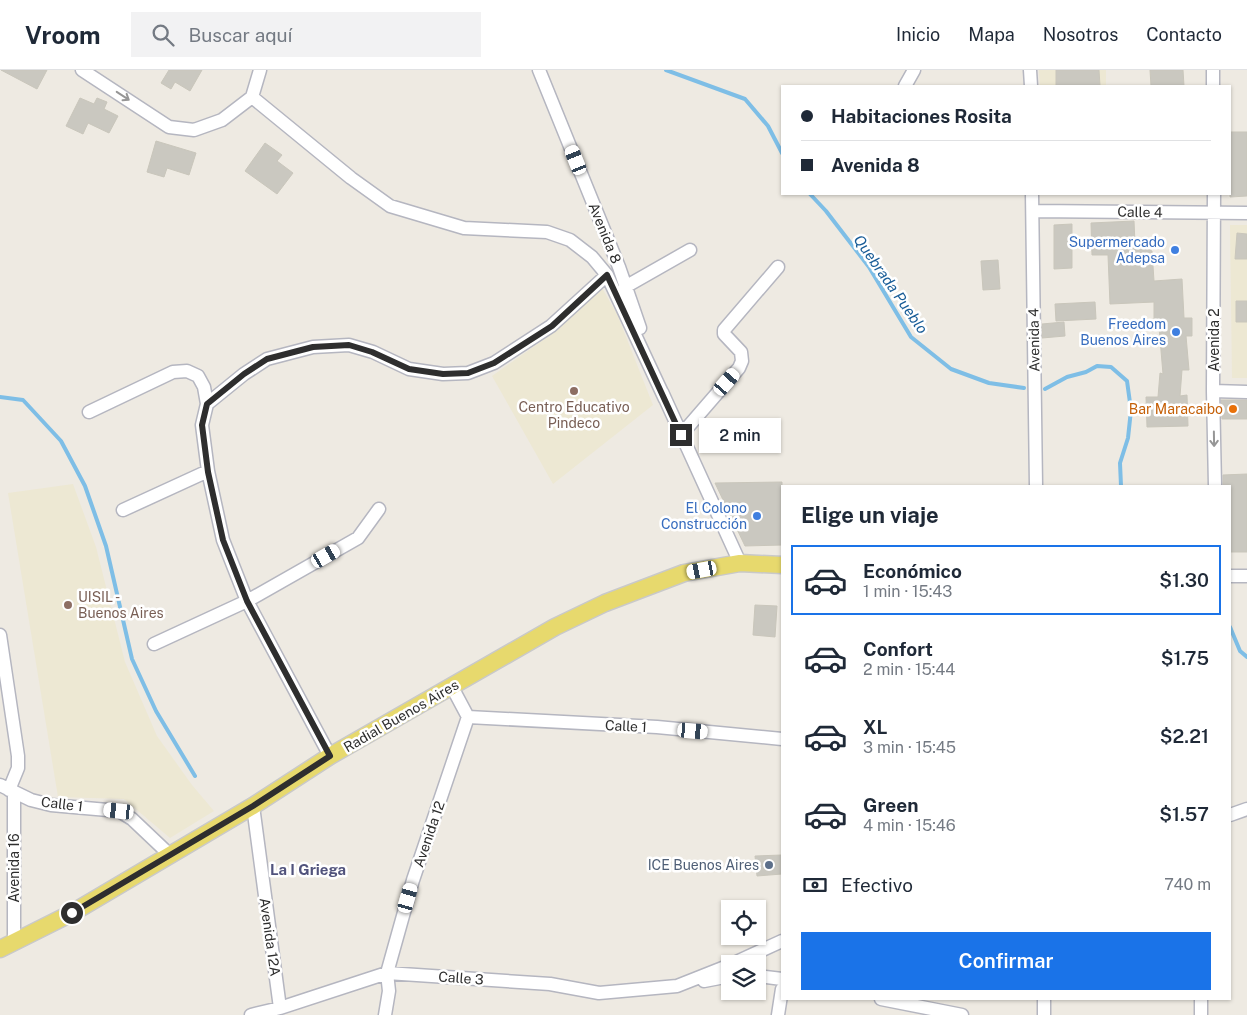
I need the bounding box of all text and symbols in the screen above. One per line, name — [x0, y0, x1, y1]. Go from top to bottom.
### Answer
search box — [131, 12, 481, 57]
text: Vroom — [25, 21, 101, 49]
icon: search — [149, 21, 177, 49]
text: Buscar aquí — [189, 24, 292, 46]
text: Inicio — [896, 24, 940, 45]
text: Mapa — [968, 24, 1015, 45]
text: Nosotros — [1043, 24, 1118, 45]
text: Contacto — [1146, 24, 1222, 45]
one-way arrow — [115, 92, 129, 102]
text: Habitaciones Rosita — [831, 105, 1012, 127]
car — [563, 143, 588, 177]
text: Avenida 8 — [831, 154, 920, 176]
street label: Avenida 8 — [586, 200, 624, 266]
street label: Calle 4 — [1117, 204, 1163, 220]
water label: Quebrada Pueblo — [851, 231, 931, 337]
place label: Supermercado Adepsa — [1069, 234, 1165, 266]
marker: Supermercado Adepsa — [1169, 244, 1181, 256]
street label: Avenida 4 — [1025, 308, 1043, 372]
street label: Avenida 2 — [1206, 308, 1222, 372]
place label: Freedom Buenos Aires — [1080, 316, 1166, 348]
marker: Freedom Buenos Aires — [1170, 326, 1182, 338]
car — [711, 366, 742, 398]
marker: Centro Educativo Pindeco — [568, 385, 580, 397]
place label: Centro Educativo Pindeco — [518, 399, 630, 431]
place label: Bar Maracaibo — [1129, 401, 1223, 417]
marker: Bar Maracaibo — [1227, 403, 1239, 415]
callout: 2 min — [698, 418, 781, 452]
route end — [670, 424, 692, 446]
text: 2 min — [719, 426, 761, 445]
one-way arrow — [1209, 430, 1219, 447]
place label: El Colono Construcción — [661, 500, 747, 532]
text: Elige un viaje — [801, 502, 939, 528]
marker: El Colono Construcción — [751, 510, 763, 522]
car — [309, 542, 342, 570]
icon: car — [803, 558, 848, 603]
car — [685, 560, 718, 580]
text: Económico — [863, 560, 962, 582]
text: $1.30 — [1159, 569, 1209, 591]
text: 1 min · 15:43 — [863, 582, 952, 601]
place label: UISIL - Buenos Aires — [78, 589, 164, 621]
marker: UISIL - Buenos Aires — [62, 599, 74, 611]
icon: car — [803, 636, 848, 681]
text: Confort — [863, 638, 933, 660]
text: $1.75 — [1161, 647, 1209, 669]
text: 2 min · 15:44 — [863, 660, 955, 679]
street label: Radial Buenos Aires — [341, 677, 461, 755]
icon: car — [803, 714, 848, 759]
text: XL — [863, 716, 888, 738]
street label: Calle 1 — [605, 717, 647, 735]
car — [677, 722, 708, 740]
text: $2.21 — [1160, 725, 1209, 747]
text: 3 min · 15:45 — [863, 738, 956, 757]
icon: car — [803, 792, 848, 837]
street label: Calle 1 — [40, 793, 84, 815]
text: Green — [863, 794, 918, 816]
street label: Avenida 12 — [410, 799, 448, 869]
car — [103, 802, 134, 820]
text: $1.57 — [1159, 803, 1209, 825]
text: 4 min · 15:46 — [863, 816, 956, 835]
street label: Avenida 16 — [6, 833, 22, 903]
place label: ICE Buenos Aires — [648, 857, 759, 873]
marker: ICE Buenos Aires — [763, 859, 775, 871]
district label: La I Griega — [270, 861, 346, 878]
icon: cash — [801, 871, 829, 899]
text: Efectivo — [841, 874, 913, 896]
text: 740 m — [1164, 875, 1211, 894]
car — [396, 882, 419, 914]
street label: Avenida 12A — [257, 897, 283, 977]
map controls — [721, 900, 766, 1000]
button: locate — [721, 900, 766, 945]
route start — [61, 902, 83, 924]
button: Confirmar — [801, 932, 1211, 990]
button: layers — [721, 955, 766, 1000]
street label: Calle 3 — [438, 968, 484, 988]

